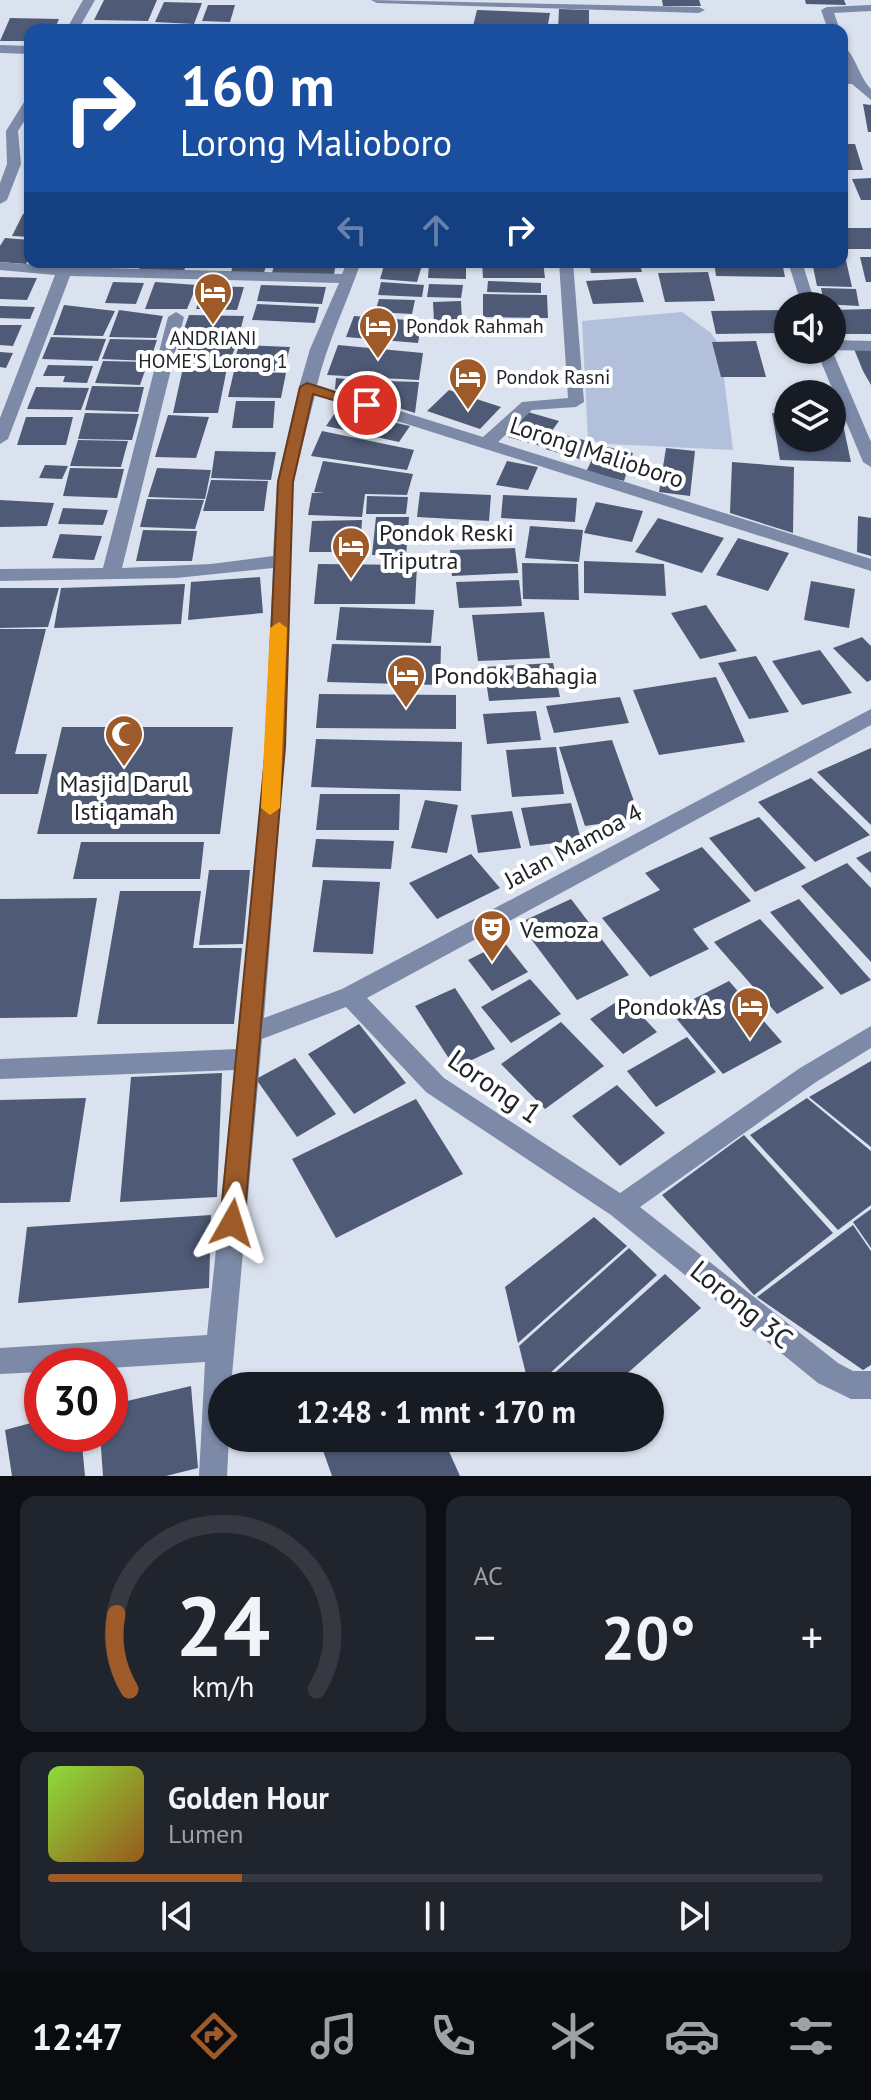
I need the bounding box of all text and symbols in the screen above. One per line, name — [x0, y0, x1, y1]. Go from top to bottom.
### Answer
text: 160 m — [180, 49, 335, 121]
icon: right — [48, 56, 152, 160]
text: Lorong Malioboro — [180, 119, 452, 166]
icon: left — [330, 208, 374, 252]
icon: ahead — [414, 208, 458, 252]
icon: right — [498, 208, 542, 252]
hotel icon: ANDRIANI HOME'S Lorong 1 — [192, 271, 234, 326]
map controls — [774, 292, 846, 452]
button: sound — [774, 292, 846, 364]
hotel icon: Pondok Rahmah — [357, 305, 399, 360]
place label: Pondok Rahmah — [406, 313, 544, 339]
place label: ANDRIANI HOME'S Lorong 1 — [138, 325, 288, 374]
hotel icon: Pondok Rasni — [447, 356, 489, 411]
place label: Pondok Rasni — [496, 364, 610, 390]
pin — [333, 371, 401, 439]
button: layers — [774, 380, 846, 452]
icon: arrive — [345, 383, 389, 427]
street label: Lorong Malioboro — [506, 409, 688, 495]
place label: Pondok Reski Triputra — [379, 517, 514, 576]
hotel icon: Pondok Reski Triputra — [330, 525, 372, 580]
hotel icon: Pondok Bahagia — [385, 654, 427, 709]
place label: Pondok Bahagia — [434, 660, 598, 691]
mosque icon: Masjid Darul Istiqamah — [103, 713, 145, 768]
place label: Masjid Darul Istiqamah — [60, 768, 188, 827]
street label: Jalan Mamoa 4 — [498, 797, 647, 896]
theatre icon: Vemoza — [471, 908, 513, 963]
place label: Vemoza — [519, 914, 599, 945]
hotel icon: Pondok As — [729, 985, 771, 1040]
place label: Pondok As — [617, 991, 722, 1022]
street label: Lorong 1 — [441, 1041, 549, 1131]
position arrow — [190, 1181, 274, 1265]
street label: Lorong 3C — [683, 1251, 801, 1357]
speed limit sign: 30 — [24, 1348, 128, 1452]
text: 12:48 · 1 mnt · 170 m — [296, 1392, 576, 1431]
text: AC — [474, 1559, 503, 1592]
text: 24 — [176, 1571, 270, 1679]
text: 20° — [601, 1598, 695, 1676]
text: − — [474, 1608, 496, 1665]
text: + — [801, 1608, 823, 1665]
text: km/h — [191, 1668, 254, 1705]
text: Golden Hour — [168, 1778, 329, 1817]
text: Lumen — [168, 1817, 243, 1850]
icon: previous — [155, 1894, 199, 1938]
icon: pause — [413, 1894, 457, 1938]
icon: next — [672, 1894, 716, 1938]
icon: directions — [186, 2008, 242, 2064]
icon: music — [306, 2008, 362, 2064]
icon: phone — [425, 2008, 481, 2064]
icon: climate — [545, 2008, 601, 2064]
icon: car — [664, 2008, 720, 2064]
icon: filters — [783, 2008, 839, 2064]
text: 12:47 — [32, 2013, 123, 2060]

